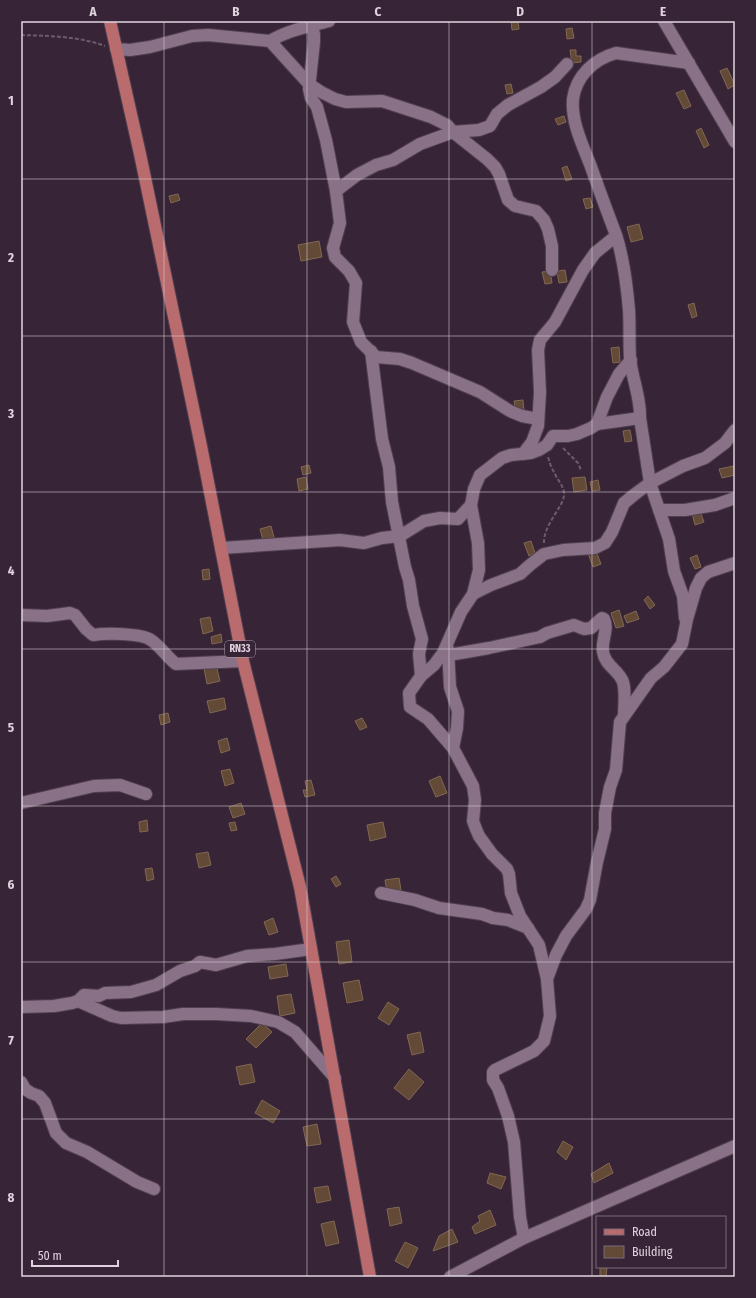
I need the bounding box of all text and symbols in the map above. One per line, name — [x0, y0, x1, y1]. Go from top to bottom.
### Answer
text: A — [88, 4, 97, 19]
text: B — [232, 4, 240, 19]
text: C — [375, 4, 382, 19]
text: D — [516, 4, 524, 19]
text: E — [660, 4, 666, 19]
text: 1 — [8, 93, 14, 108]
text: 2 — [7, 250, 14, 265]
text: 3 — [7, 406, 14, 421]
text: 4 — [8, 563, 15, 578]
road number: RN33 — [225, 641, 255, 657]
text: 5 — [8, 720, 14, 735]
text: 6 — [8, 877, 15, 892]
text: 7 — [8, 1033, 14, 1048]
text: 8 — [8, 1190, 15, 1205]
legend — [596, 1216, 726, 1268]
text: Road — [632, 1225, 657, 1239]
scale bar — [32, 1242, 118, 1268]
text: Building — [632, 1245, 673, 1259]
text: 50 m — [38, 1249, 62, 1263]

